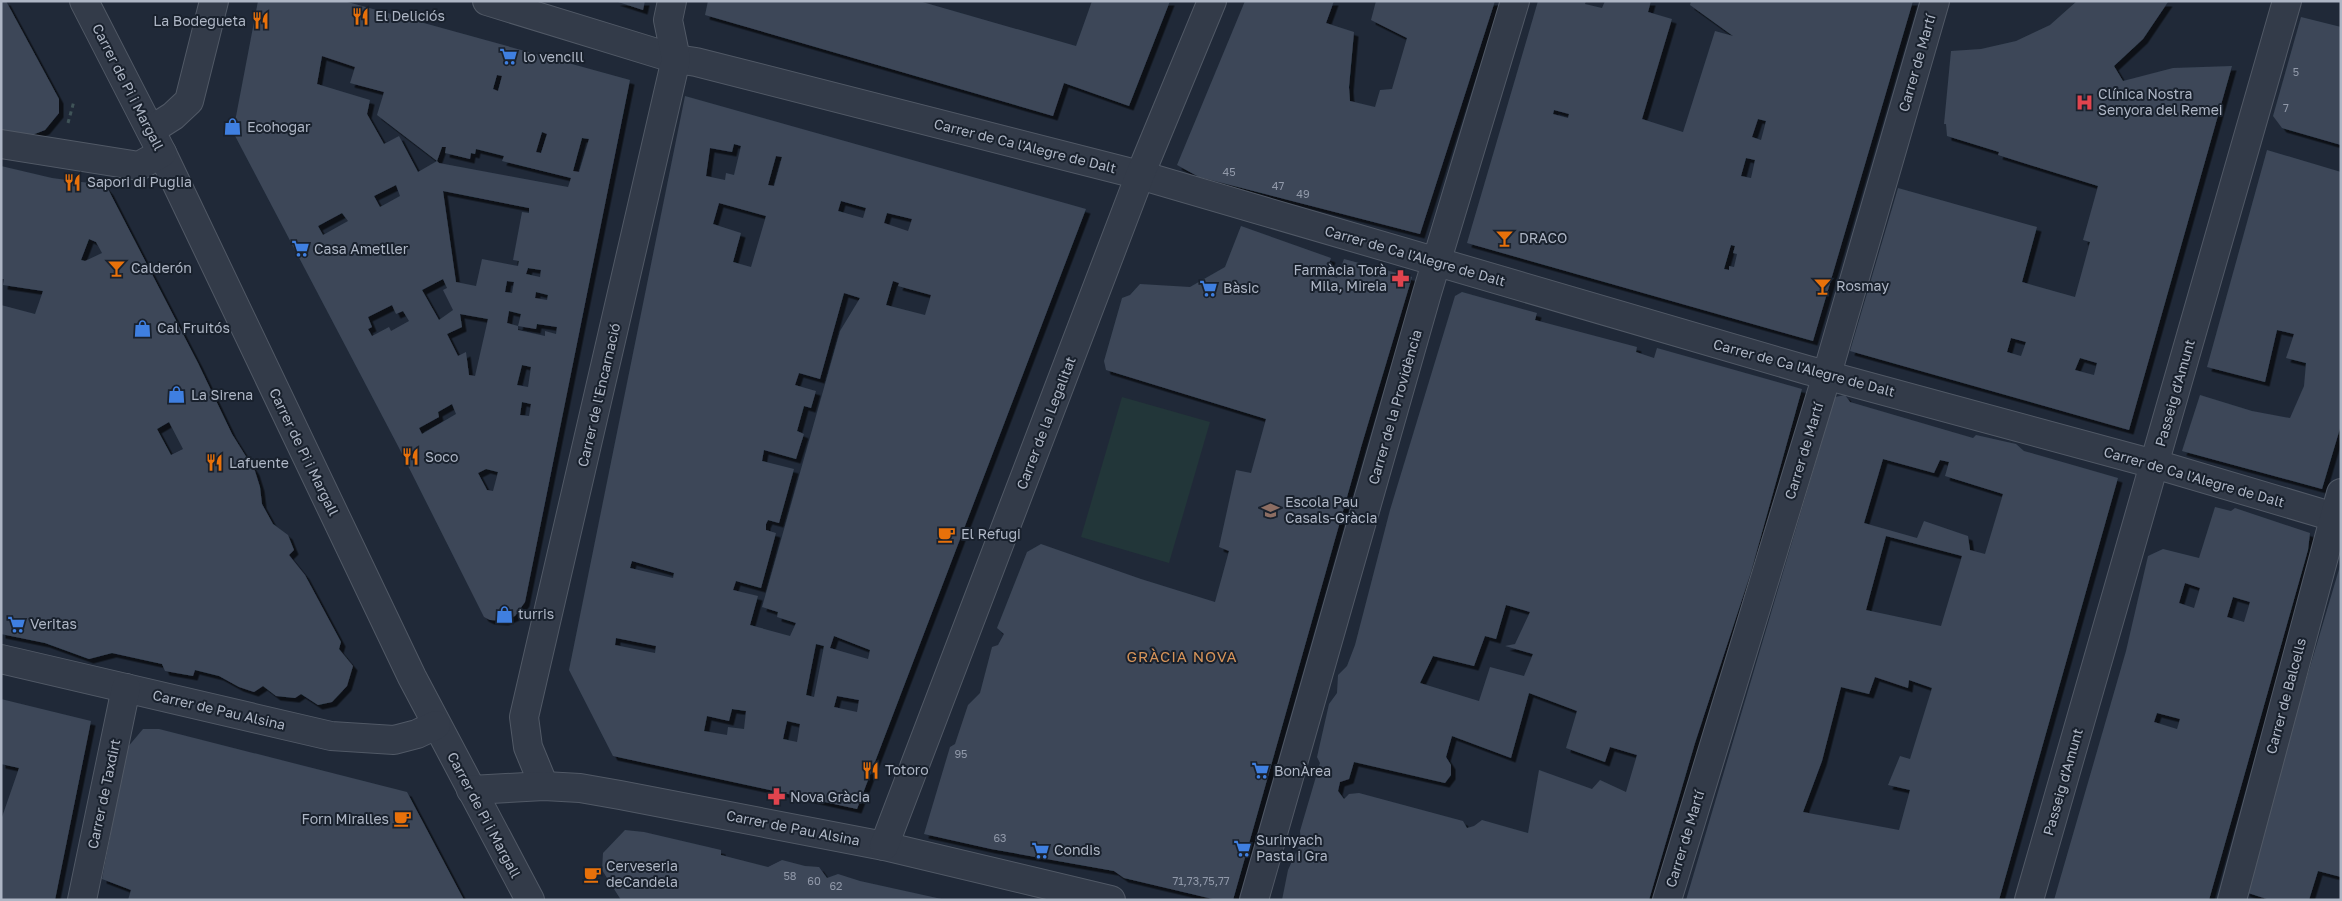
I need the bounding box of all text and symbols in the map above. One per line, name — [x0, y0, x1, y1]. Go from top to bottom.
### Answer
restaurant icon: El Deliciós — [351, 6, 371, 26]
place label: El Deliciós — [375, 7, 445, 24]
restaurant icon: La Bodegueta — [250, 11, 270, 31]
street label: Carrer de Martí — [1894, 11, 1939, 114]
place label: La Bodegueta — [153, 12, 246, 29]
street label: Carrer de Pi i Margall — [89, 21, 168, 153]
supermarket icon: lo vencill — [499, 47, 519, 67]
place label: lo vencill — [523, 48, 584, 65]
house number: 5 — [2293, 65, 2299, 78]
place label: Clínica Nostra Senyora del Remei — [2098, 85, 2223, 118]
hospital icon: Clínica Nostra Senyora del Remei — [2074, 92, 2094, 112]
house number: 7 — [2283, 101, 2289, 114]
street label: Carrer de Ca l'Alegre de Dalt — [932, 115, 1118, 176]
shop icon: Ecohogar — [223, 117, 243, 137]
place label: Ecohogar — [247, 118, 311, 135]
house number: 45 — [1222, 165, 1236, 178]
restaurant icon: Sapori di Puglia — [63, 172, 83, 192]
place label: Sapori di Puglia — [87, 173, 192, 190]
house number: 47 — [1272, 179, 1284, 192]
house number: 49 — [1296, 187, 1310, 200]
street label: Carrer de Ca l'Alegre de Dalt — [1323, 222, 1507, 289]
bar icon: DRACO — [1495, 228, 1515, 248]
place label: DRACO — [1519, 229, 1567, 246]
supermarket icon: Casa Ametller — [290, 239, 310, 259]
place label: Casa Ametller — [314, 240, 409, 257]
bar icon: Calderón — [107, 258, 127, 278]
place label: Calderón — [131, 259, 192, 276]
place label: Farmàcia Torà Mila, Mireia — [1293, 261, 1387, 294]
pharmacy icon: Farmàcia Torà Mila, Mireia — [1391, 268, 1411, 288]
bar icon: Rosmay — [1812, 276, 1832, 296]
place label: Rosmay — [1836, 277, 1889, 294]
supermarket icon: Bàsic — [1199, 278, 1219, 298]
place label: Bàsic — [1223, 279, 1259, 296]
shop icon: Cal Fruitós — [133, 318, 153, 338]
place label: Cal Fruitós — [157, 319, 230, 336]
street label: Carrer de l'Encarnació — [574, 321, 623, 468]
street label: Carrer de la Providència — [1364, 327, 1425, 486]
street label: Carrer de Ca l'Alegre de Dalt — [1712, 335, 1897, 400]
street label: Passeig d'Amunt — [2151, 337, 2198, 448]
street label: Carrer de la Legalitat — [1012, 354, 1079, 492]
shop icon: La Sirena — [167, 385, 187, 405]
street label: Carrer de Pi i Margall — [266, 385, 343, 518]
place label: La Sirena — [191, 386, 253, 403]
street label: Carrer de Martí — [1781, 399, 1827, 501]
street label: Carrer de Ca l'Alegre de Dalt — [2102, 443, 2286, 510]
restaurant icon: Soco — [401, 447, 421, 467]
place label: Soco — [425, 448, 458, 465]
restaurant icon: Lafuente — [205, 453, 225, 473]
place label: Lafuente — [229, 454, 289, 471]
place label: Escola Pau Casals-Gràcia — [1285, 493, 1377, 526]
school or university icon: Escola Pau Casals-Gràcia — [1261, 500, 1281, 520]
cafe icon: El Refugi — [937, 524, 957, 544]
place label: El Refugi — [961, 525, 1021, 542]
shop icon: turris — [494, 604, 514, 624]
place label: turris — [518, 605, 554, 622]
supermarket icon: Veritas — [6, 614, 26, 634]
place label: Veritas — [30, 615, 77, 632]
street label: Carrer de Balcells — [2262, 636, 2309, 756]
district label: GRÀCIA NOVA — [1126, 647, 1238, 665]
street label: Carrer de Pau Alsina — [151, 686, 287, 733]
street label: Passeig d'Amunt — [2039, 726, 2086, 837]
street label: Carrer de Taxdirt — [84, 737, 123, 850]
house number: 95 — [954, 747, 968, 760]
street label: Carrer de Pi i Margall — [444, 749, 525, 881]
restaurant icon: Totoro — [861, 760, 881, 780]
place label: Totoro — [885, 761, 929, 778]
supermarket icon: BonÀrea — [1250, 761, 1270, 781]
place label: BonÀrea — [1274, 762, 1331, 779]
pharmacy icon: Nova Gràcia — [766, 787, 786, 807]
street label: Carrer de Martí — [1662, 787, 1708, 889]
place label: Nova Gràcia — [790, 788, 870, 805]
street label: Carrer de Pau Alsina — [725, 806, 861, 849]
cafe icon: Forn Miralles — [393, 809, 413, 829]
place label: Forn Miralles — [301, 810, 389, 827]
house number: 63 — [993, 831, 1007, 844]
place label: Surinyach Pasta i Gra — [1256, 831, 1328, 864]
supermarket icon: Surinyach Pasta i Gra — [1232, 838, 1252, 858]
supermarket icon: Condis — [1030, 840, 1050, 860]
place label: Condis — [1054, 841, 1100, 858]
place label: Cerveseria deCandela — [606, 857, 678, 890]
cafe icon: Cerveseria deCandela — [582, 864, 602, 884]
house number: 58 — [783, 869, 797, 882]
house number: 60 — [807, 874, 821, 887]
house number: 71,73,75,77 — [1172, 874, 1230, 887]
house number: 62 — [829, 879, 843, 892]

